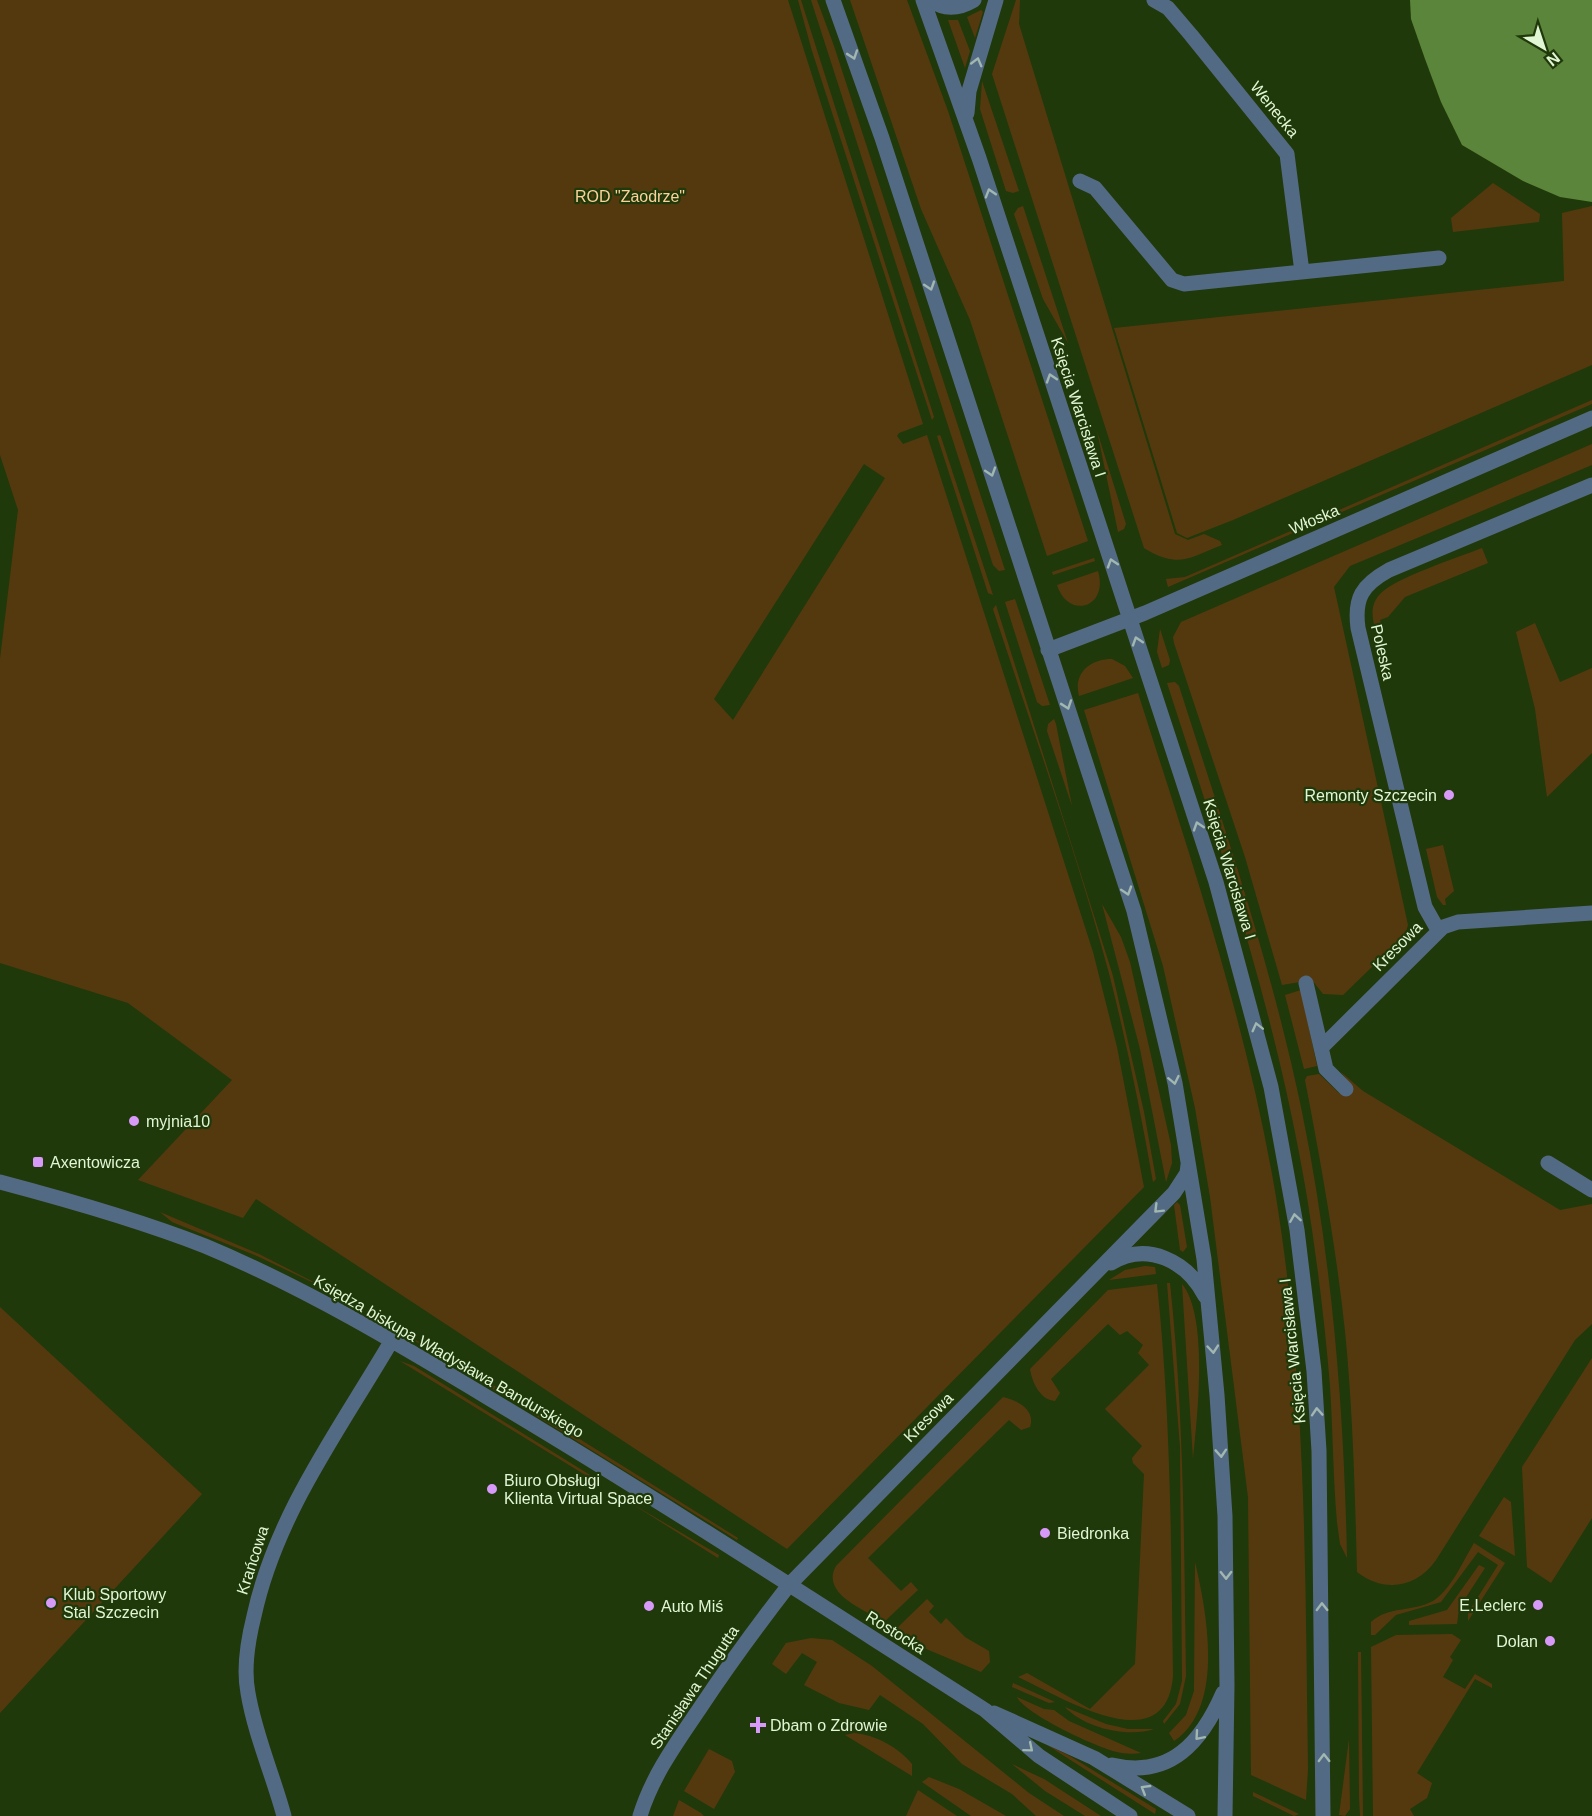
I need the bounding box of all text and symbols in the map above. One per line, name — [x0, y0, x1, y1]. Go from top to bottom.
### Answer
north arrow — [1514, 18, 1574, 78]
one-way arrow — [846, 49, 859, 60]
text: N — [1543, 49, 1563, 70]
one-way arrow — [970, 57, 983, 67]
street label: Wenecka — [1247, 78, 1302, 141]
park label: ROD "Zaodrze" — [575, 188, 685, 205]
one-way arrow — [985, 188, 997, 199]
one-way arrow — [923, 280, 936, 291]
street label: Księcia Warcisława I — [1048, 335, 1109, 479]
one-way arrow — [1046, 373, 1058, 384]
one-way arrow — [984, 466, 996, 477]
street label: Włoska — [1287, 501, 1342, 538]
one-way arrow — [1107, 558, 1120, 569]
street label: Poleska — [1368, 622, 1397, 682]
one-way arrow — [1132, 636, 1144, 647]
one-way arrow — [1059, 700, 1072, 710]
place label: Remonty Szczecin — [1305, 787, 1437, 804]
marker: Remonty Szczecin — [1442, 788, 1456, 802]
street label: Księcia Warcisława I — [1200, 797, 1259, 941]
one-way arrow — [1192, 821, 1205, 832]
one-way arrow — [1120, 885, 1132, 896]
street label: Kresowa — [1369, 918, 1425, 974]
one-way arrow — [1251, 1022, 1264, 1032]
one-way arrow — [1167, 1075, 1180, 1085]
place label: myjnia10 — [146, 1113, 210, 1130]
marker: myjnia10 — [127, 1114, 141, 1128]
place label: Axentowicza — [50, 1154, 140, 1171]
marker: Axentowicza — [31, 1155, 45, 1169]
one-way arrow — [1154, 1202, 1165, 1213]
one-way arrow — [1289, 1213, 1302, 1223]
street label: Księdza biskupa Władysława Bandurskiego — [311, 1272, 587, 1441]
street label: Księcia Warcisława I — [1276, 1277, 1309, 1424]
one-way arrow — [1206, 1344, 1219, 1354]
street label: Kresowa — [900, 1389, 956, 1445]
one-way arrow — [1310, 1407, 1323, 1416]
one-way arrow — [1214, 1449, 1227, 1458]
place label: Biuro Obsługi Klienta Virtual Space — [504, 1472, 652, 1507]
marker: Biuro Obsługi Klienta Virtual Space — [485, 1482, 499, 1496]
street label: Krańcowa — [233, 1524, 272, 1597]
place label: Biedronka — [1057, 1525, 1129, 1542]
marker: Biedronka — [1038, 1526, 1052, 1540]
one-way arrow — [1220, 1570, 1232, 1579]
place label: Klub Sportowy Stal Szczecin — [63, 1586, 166, 1621]
marker: Klub Sportowy Stal Szczecin — [44, 1596, 58, 1610]
place label: E.Leclerc — [1459, 1597, 1526, 1614]
place label: Auto Miś — [661, 1598, 723, 1615]
marker: E.Leclerc — [1531, 1598, 1545, 1612]
marker: Auto Miś — [642, 1599, 656, 1613]
one-way arrow — [1316, 1602, 1328, 1611]
street label: Rostocka — [863, 1608, 929, 1657]
street label: Stanisława Thugutta — [647, 1622, 742, 1752]
place label: Dolan — [1496, 1633, 1538, 1650]
marker: Dolan — [1543, 1634, 1557, 1648]
place label: Dbam o Zdrowie — [770, 1717, 887, 1734]
marker: Dbam o Zdrowie — [751, 1718, 765, 1732]
one-way arrow — [1195, 1729, 1206, 1740]
one-way arrow — [1022, 1741, 1033, 1752]
one-way arrow — [1318, 1753, 1330, 1762]
one-way arrow — [1140, 1786, 1151, 1797]

